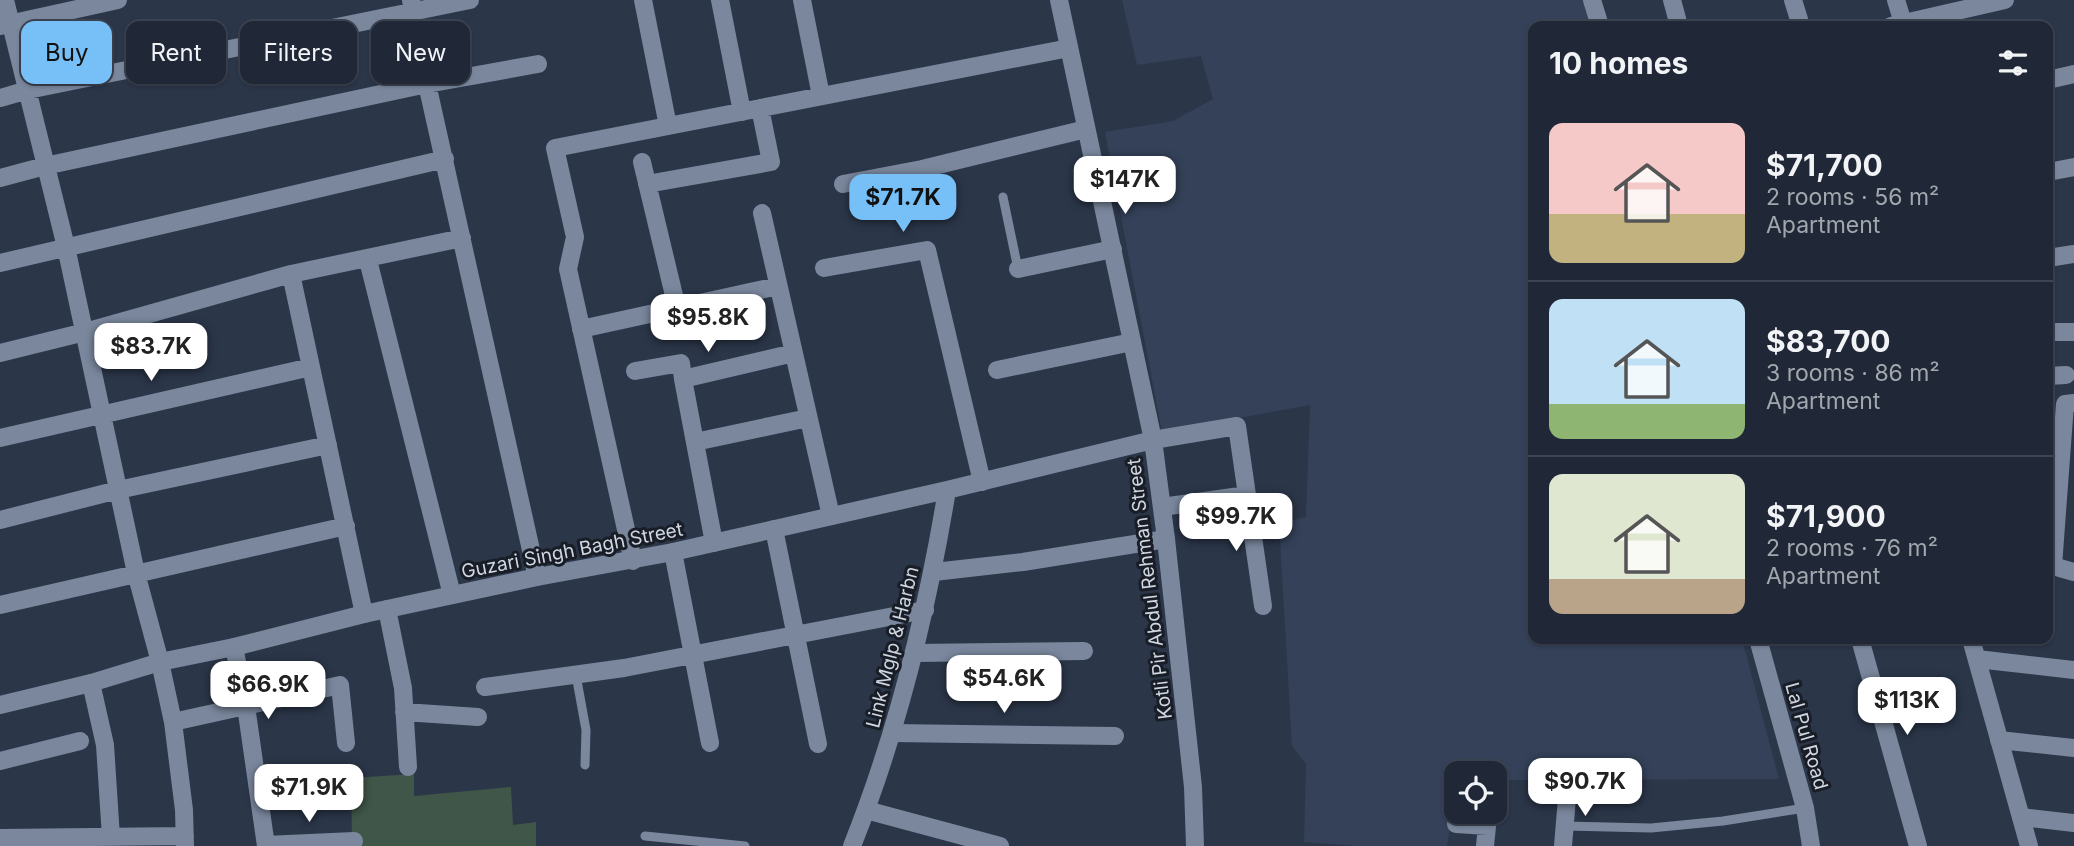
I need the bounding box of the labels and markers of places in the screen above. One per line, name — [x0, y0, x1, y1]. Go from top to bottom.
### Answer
pin: $147K — [1076, 156, 1174, 216]
pin: $71.7K — [846, 174, 960, 234]
pin: $95.8K — [651, 294, 765, 354]
pin: $83.7K — [94, 324, 208, 383]
pin: $99.7K — [1179, 494, 1293, 553]
pin: $54.6K — [947, 656, 1061, 715]
pin: $66.9K — [211, 662, 325, 721]
pin: $113K — [1858, 678, 1956, 737]
pin: $90.7K — [1528, 758, 1642, 818]
pin: $71.9K — [252, 764, 366, 824]

